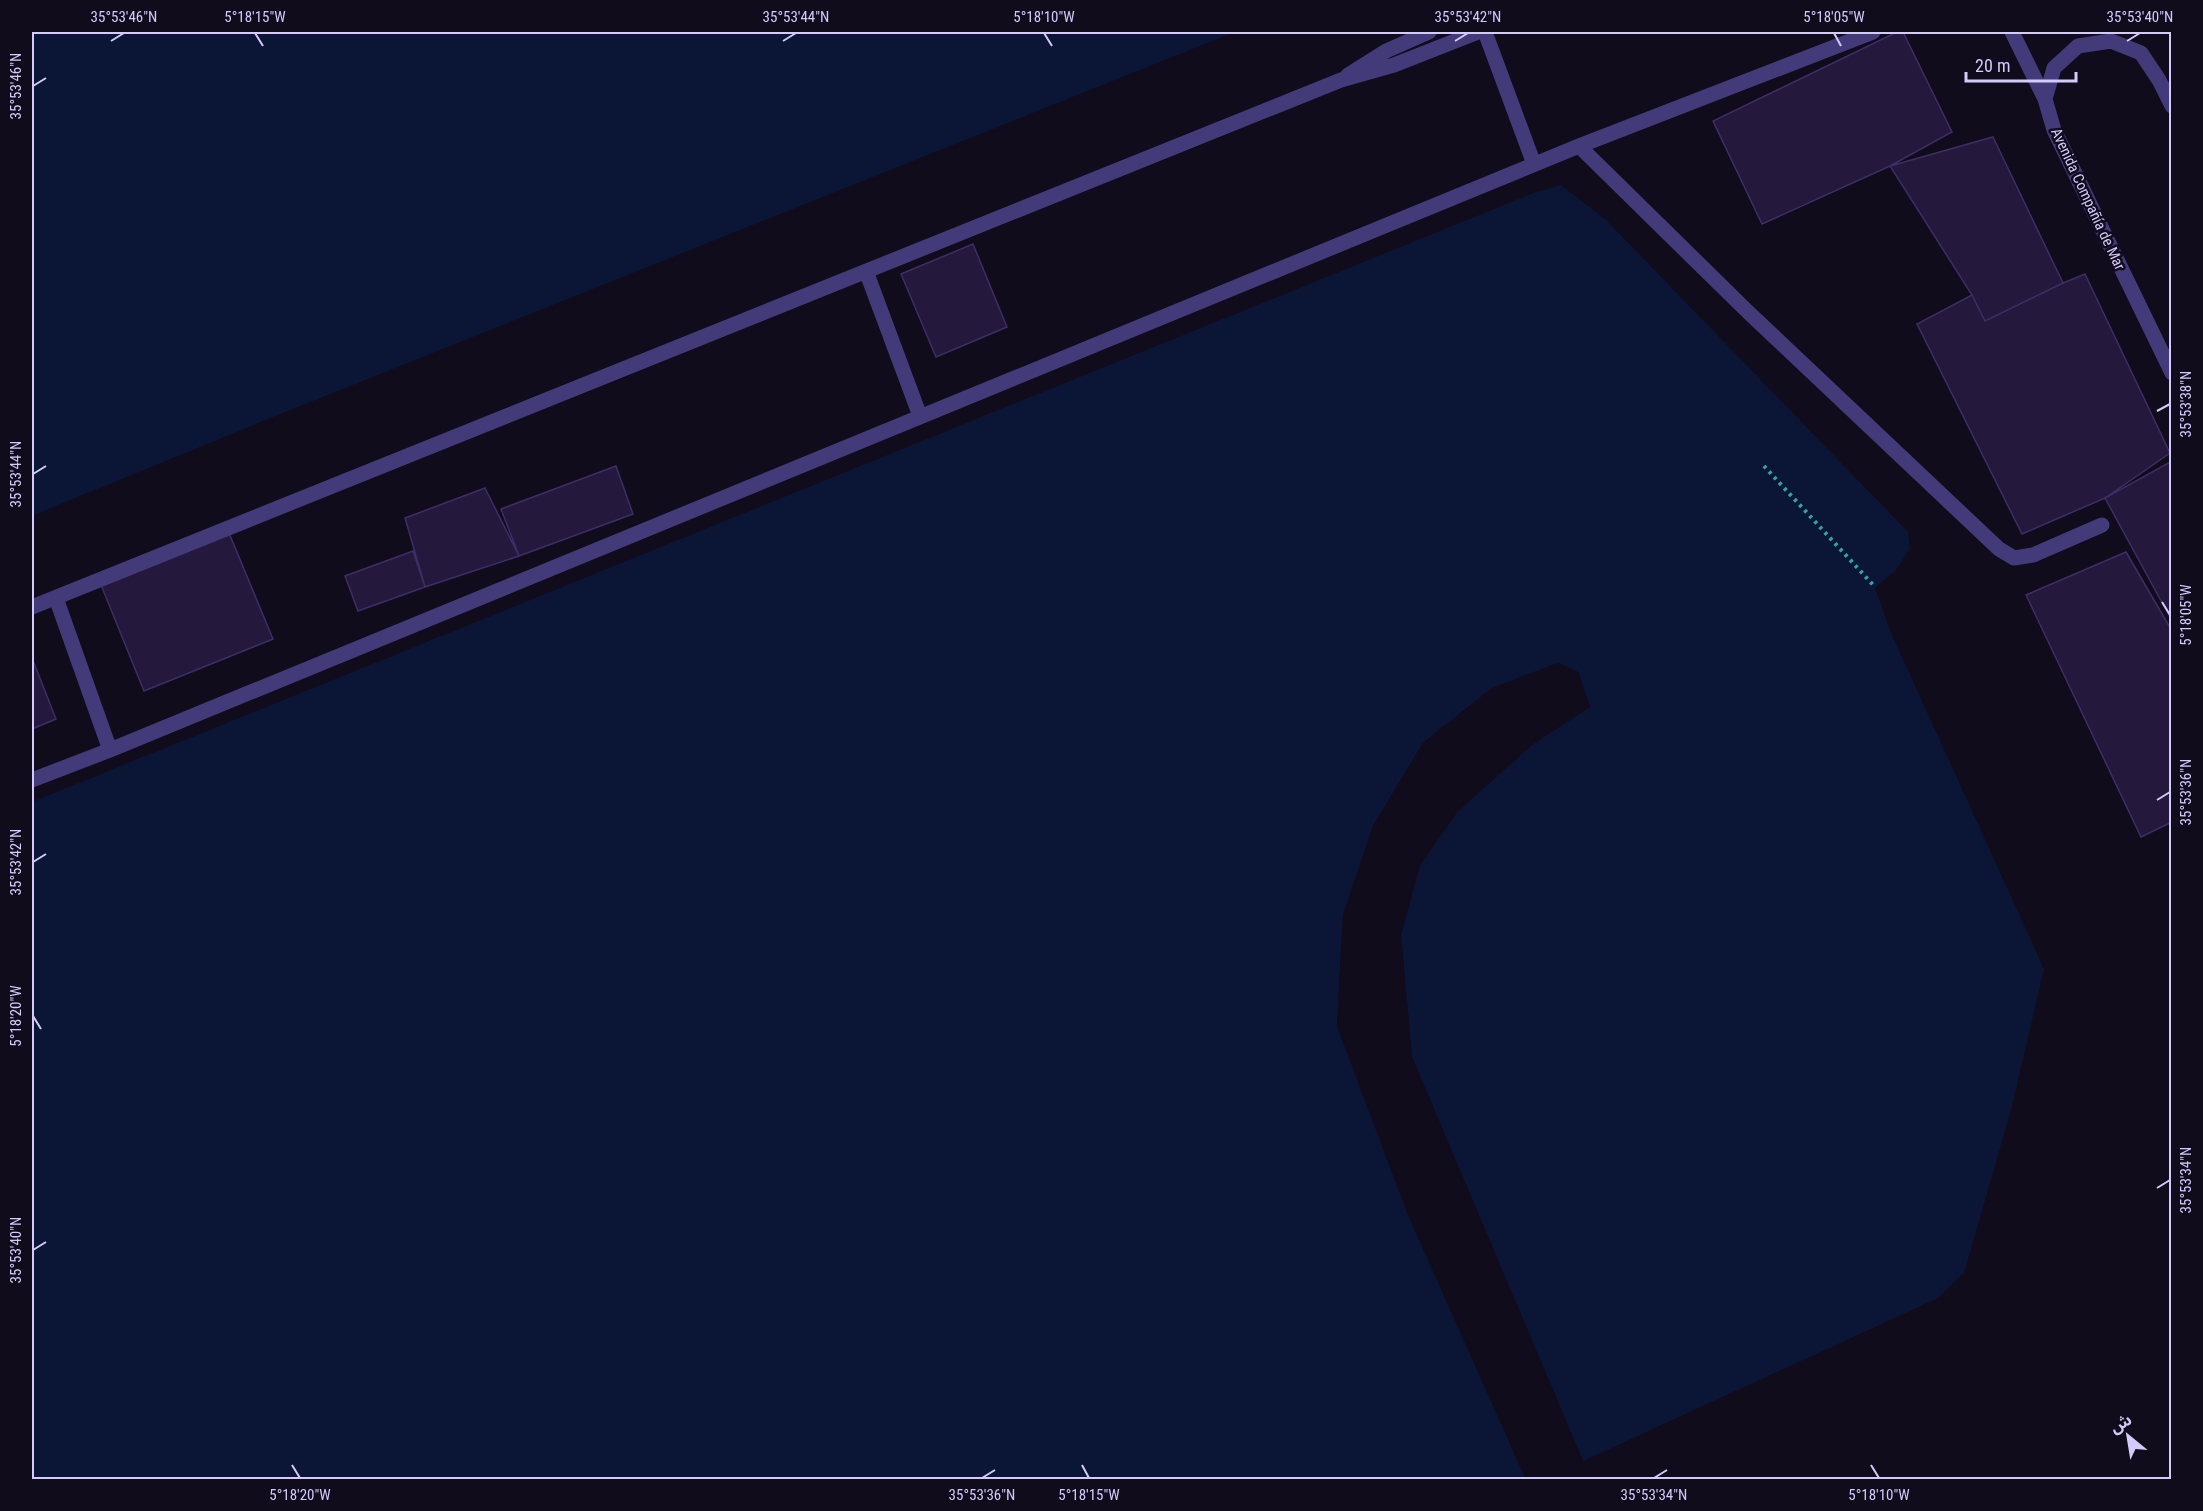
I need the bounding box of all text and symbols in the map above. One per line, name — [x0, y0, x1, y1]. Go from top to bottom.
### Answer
text: 35°53'46"N — [91, 8, 157, 26]
text: 5°18'15"W — [224, 8, 286, 26]
text: 35°53'44"N — [763, 8, 829, 26]
text: 5°18'10"W — [1013, 8, 1075, 26]
text: 35°53'42"N — [1435, 8, 1501, 26]
text: 5°18'05"W — [1803, 8, 1865, 26]
text: 35°53'40"N — [2107, 8, 2173, 26]
scale bar — [1966, 45, 2076, 83]
text: 35°53'46"N — [7, 53, 25, 119]
text: 20 m — [1975, 55, 2010, 76]
street label: Avenida Compañía de Mar — [2047, 125, 2129, 273]
text: 35°53'38"N — [2177, 371, 2195, 437]
text: 35°53'44"N — [7, 441, 25, 507]
text: 5°18'05"W — [2177, 584, 2195, 646]
text: 35°53'36"N — [2177, 759, 2195, 825]
text: 35°53'42"N — [7, 829, 25, 895]
text: 5°18'20"W — [7, 985, 25, 1047]
text: 35°53'34"N — [2177, 1147, 2195, 1213]
text: 35°53'40"N — [7, 1217, 25, 1283]
north arrow — [2098, 1406, 2158, 1466]
text: ش — [2107, 1410, 2135, 1437]
text: 5°18'20"W — [269, 1486, 331, 1504]
text: 35°53'36"N — [949, 1486, 1015, 1504]
text: 5°18'15"W — [1058, 1486, 1120, 1504]
text: 35°53'34"N — [1621, 1486, 1687, 1504]
text: 5°18'10"W — [1848, 1486, 1910, 1504]

